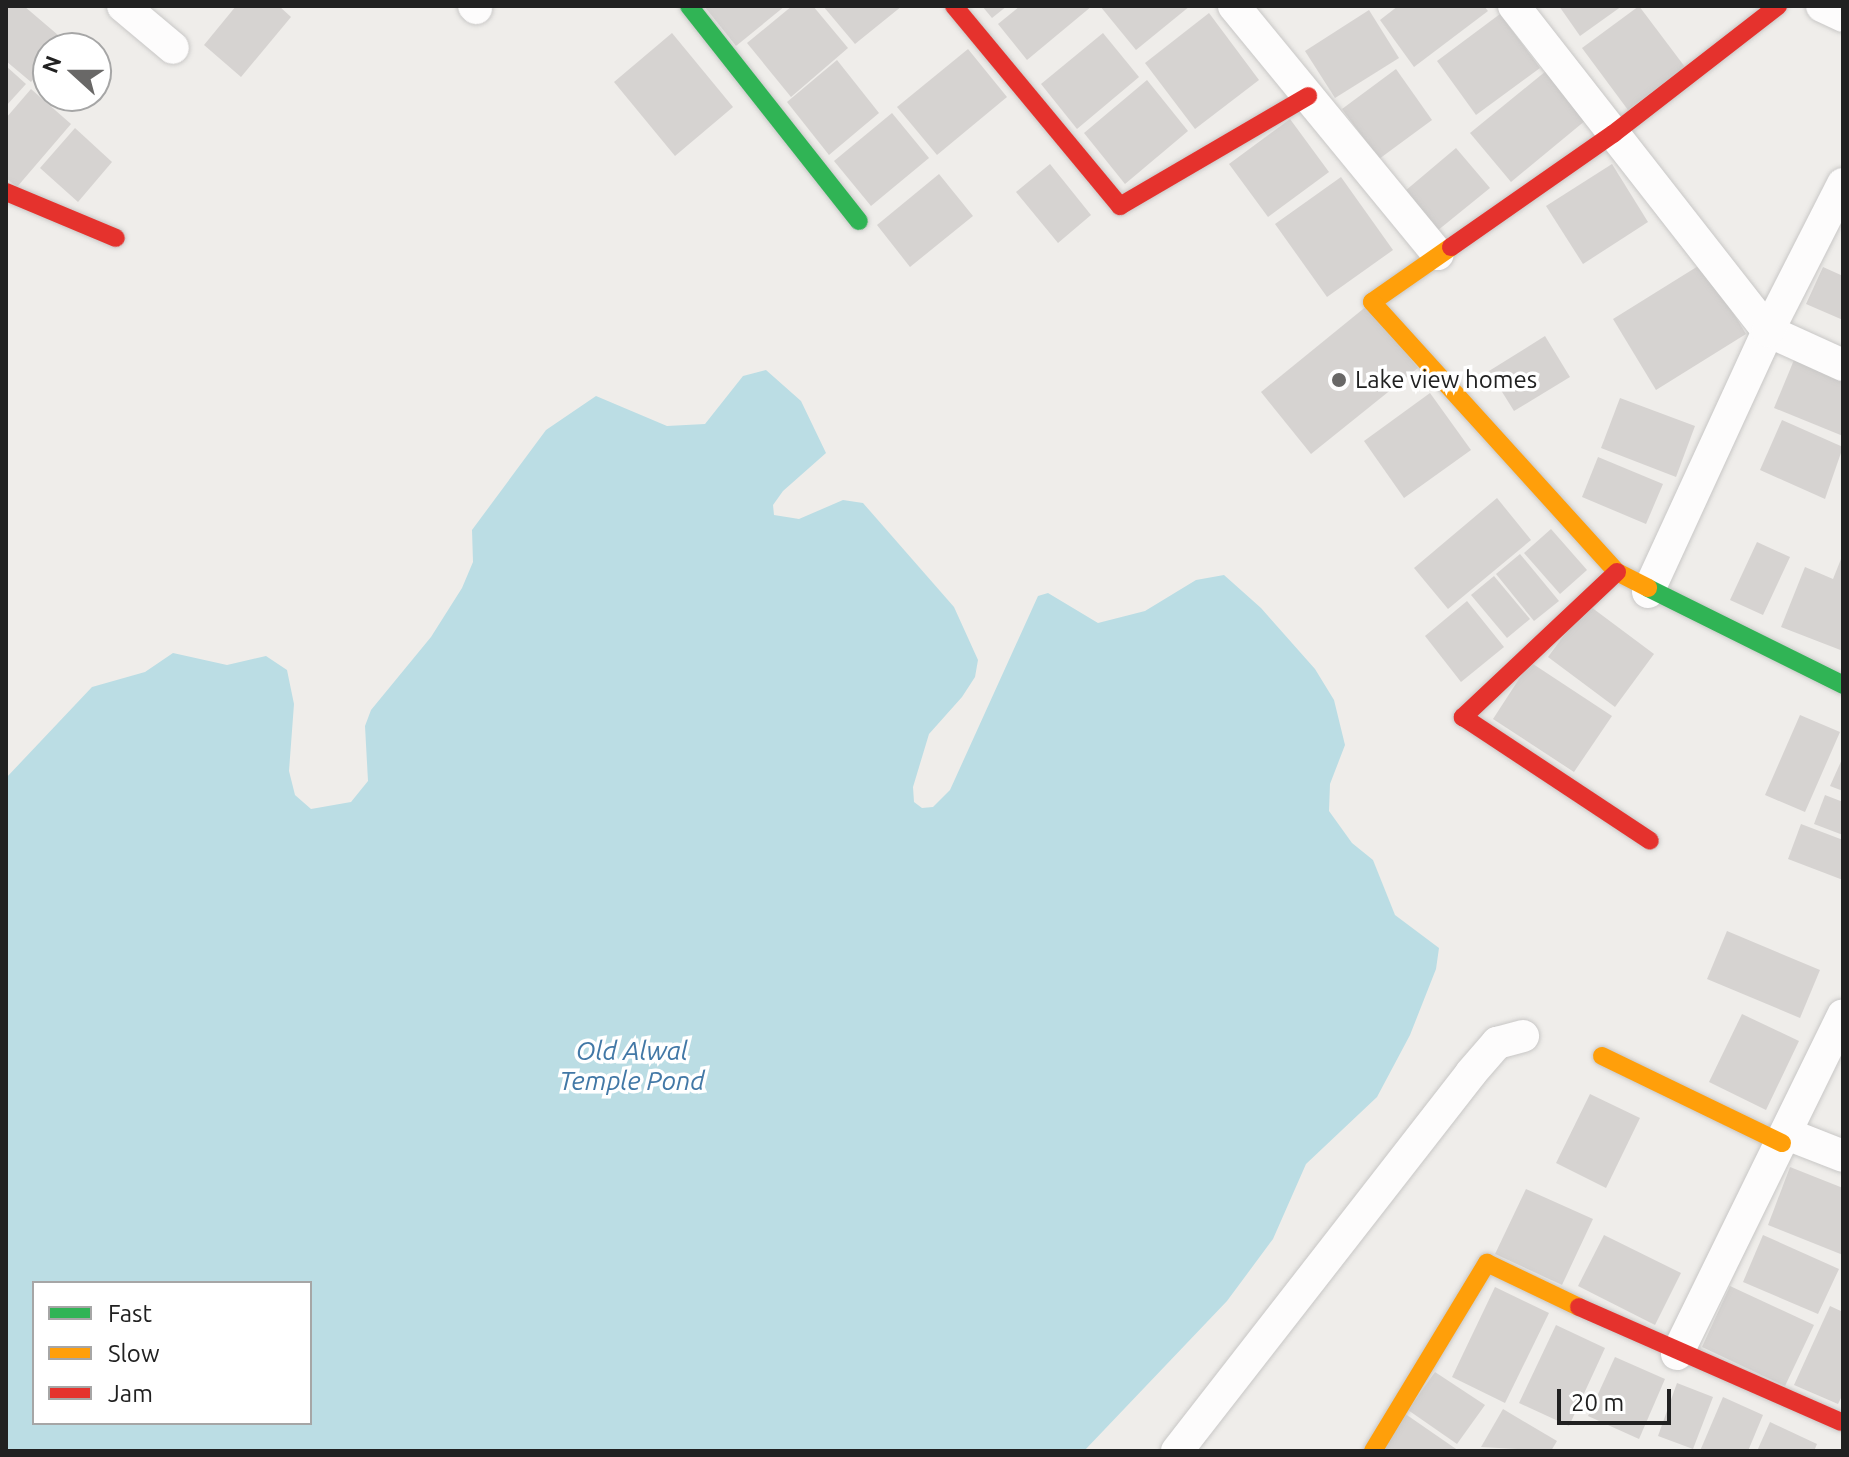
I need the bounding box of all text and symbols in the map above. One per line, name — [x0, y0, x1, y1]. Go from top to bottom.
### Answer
north arrow — [32, 32, 112, 112]
text: N — [36, 52, 66, 76]
place label: Lake view homes — [1355, 366, 1537, 394]
marker: Lake view homes — [1330, 371, 1348, 389]
water label: Old Alwal Temple Pond — [559, 1035, 705, 1096]
legend — [32, 1281, 312, 1425]
text: Fast — [108, 1300, 152, 1327]
text: Slow — [108, 1340, 160, 1367]
scale bar — [1561, 1373, 1675, 1423]
text: Jam — [108, 1380, 153, 1407]
text: 20 m — [1571, 1389, 1624, 1416]

